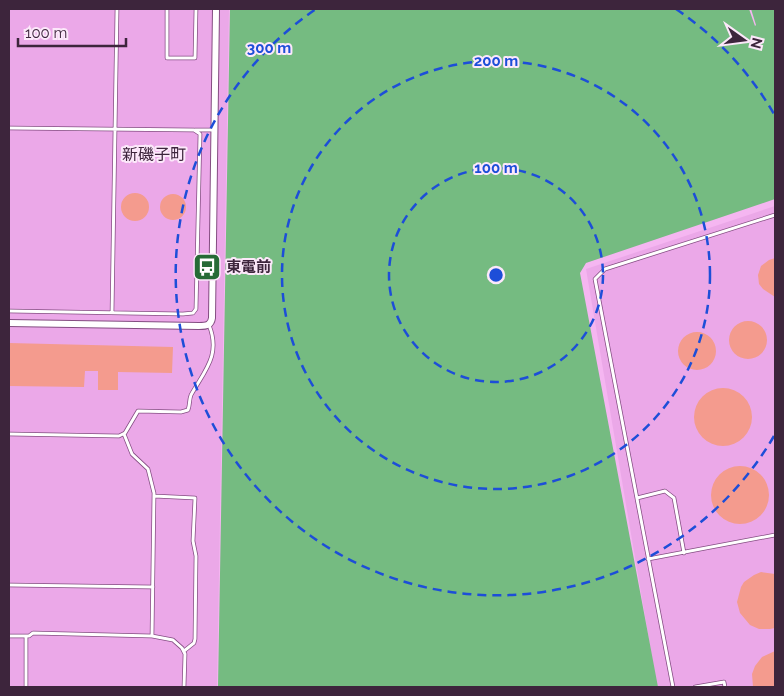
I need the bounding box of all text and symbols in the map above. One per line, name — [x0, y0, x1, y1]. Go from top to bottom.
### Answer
scale bar — [18, 15, 125, 47]
north arrow — [719, 15, 769, 65]
text: 100 m — [25, 24, 67, 42]
text: N — [748, 36, 766, 50]
text: 300 m — [247, 39, 291, 57]
text: 200 m — [474, 52, 518, 70]
district label: 新磯子町 — [122, 145, 186, 164]
text: 100 m — [474, 159, 518, 177]
bus stop icon: 東電前 — [192, 252, 222, 282]
place label: 東電前 — [226, 258, 271, 276]
centre of rings — [487, 266, 505, 284]

